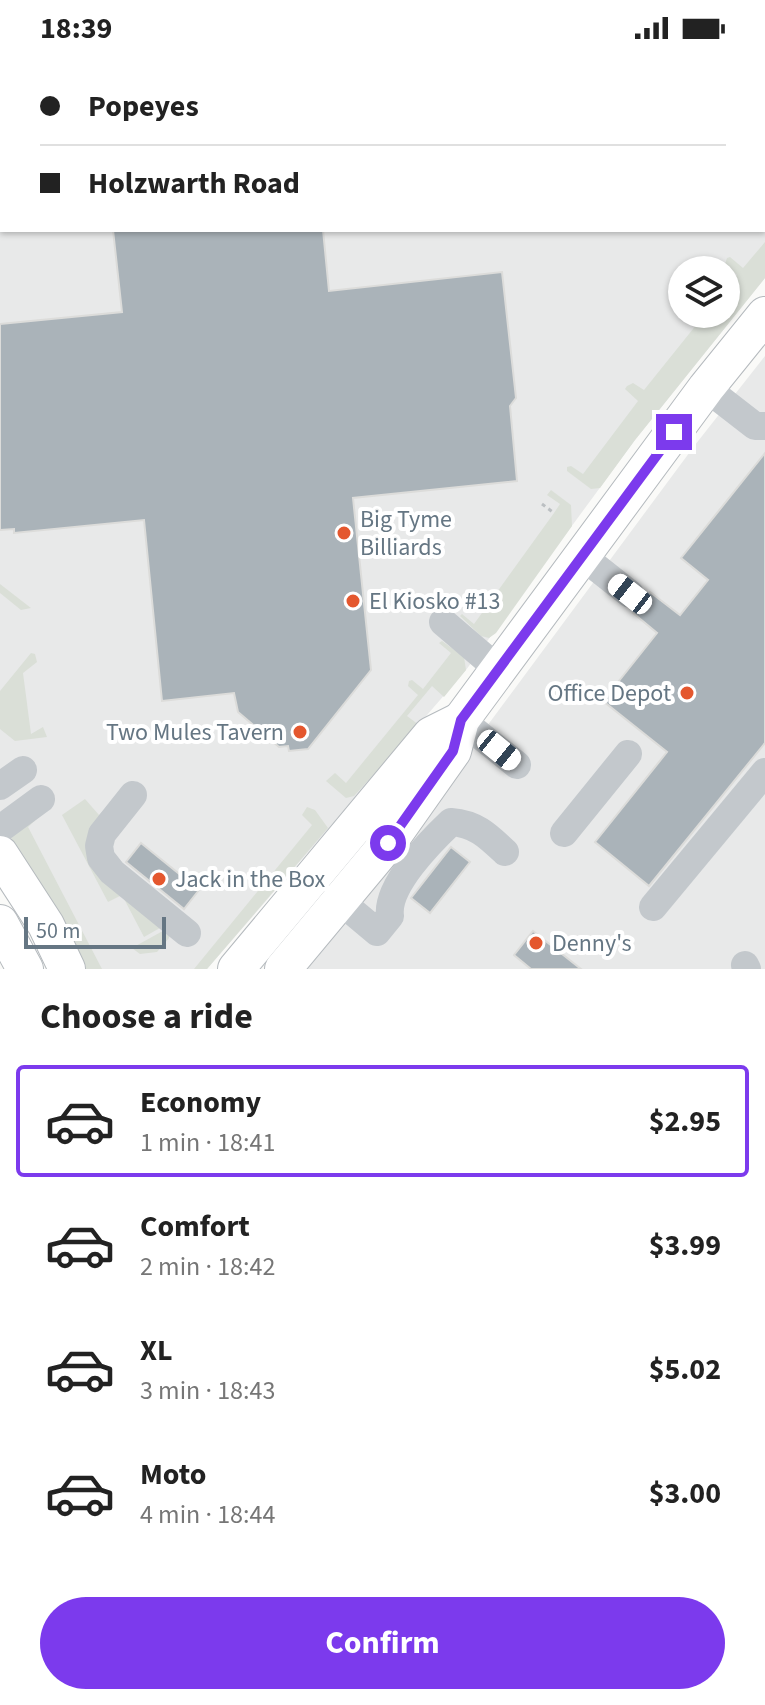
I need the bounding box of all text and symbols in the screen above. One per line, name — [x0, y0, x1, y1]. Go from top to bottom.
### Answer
text: 18:39 — [40, 7, 112, 50]
text: Popeyes — [88, 85, 199, 128]
text: Holzwarth Road — [88, 162, 300, 205]
map controls — [668, 256, 740, 328]
button: layers — [668, 256, 740, 328]
route end — [656, 414, 692, 450]
place label: Big Tyme Billiards — [360, 502, 452, 565]
marker: Big Tyme Billiards — [335, 524, 353, 542]
car — [604, 570, 656, 618]
place label: El Kiosko #13 — [369, 584, 500, 619]
marker: El Kiosko #13 — [344, 592, 362, 610]
place label: Office Depot — [547, 676, 671, 711]
marker: Office Depot — [678, 684, 696, 702]
place label: Two Mules Tavern — [106, 715, 284, 750]
marker: Two Mules Tavern — [291, 723, 309, 741]
car — [473, 726, 525, 774]
route start — [370, 825, 406, 861]
place label: Jack in the Box — [175, 862, 326, 897]
marker: Jack in the Box — [150, 870, 168, 888]
scale bar — [24, 913, 166, 949]
text: 50 m — [36, 915, 81, 947]
place label: Denny's — [552, 926, 632, 961]
marker: Denny's — [527, 934, 545, 952]
text: Choose a ride — [40, 991, 253, 1042]
text: Economy — [140, 1081, 261, 1124]
icon: car — [44, 1085, 116, 1157]
text: $2.95 — [649, 1100, 721, 1143]
text: 1 min · 18:41 — [140, 1124, 275, 1161]
text: Comfort — [140, 1205, 250, 1248]
icon: car — [44, 1209, 116, 1281]
text: $3.99 — [649, 1224, 721, 1267]
text: 2 min · 18:42 — [140, 1248, 275, 1285]
text: XL — [140, 1329, 173, 1372]
icon: car — [44, 1333, 116, 1405]
text: $5.02 — [649, 1348, 721, 1391]
text: 3 min · 18:43 — [140, 1372, 275, 1409]
text: Moto — [140, 1453, 206, 1496]
icon: car — [44, 1457, 116, 1529]
text: $3.00 — [649, 1472, 721, 1515]
text: 4 min · 18:44 — [140, 1496, 275, 1533]
button: Confirm — [40, 1597, 725, 1689]

